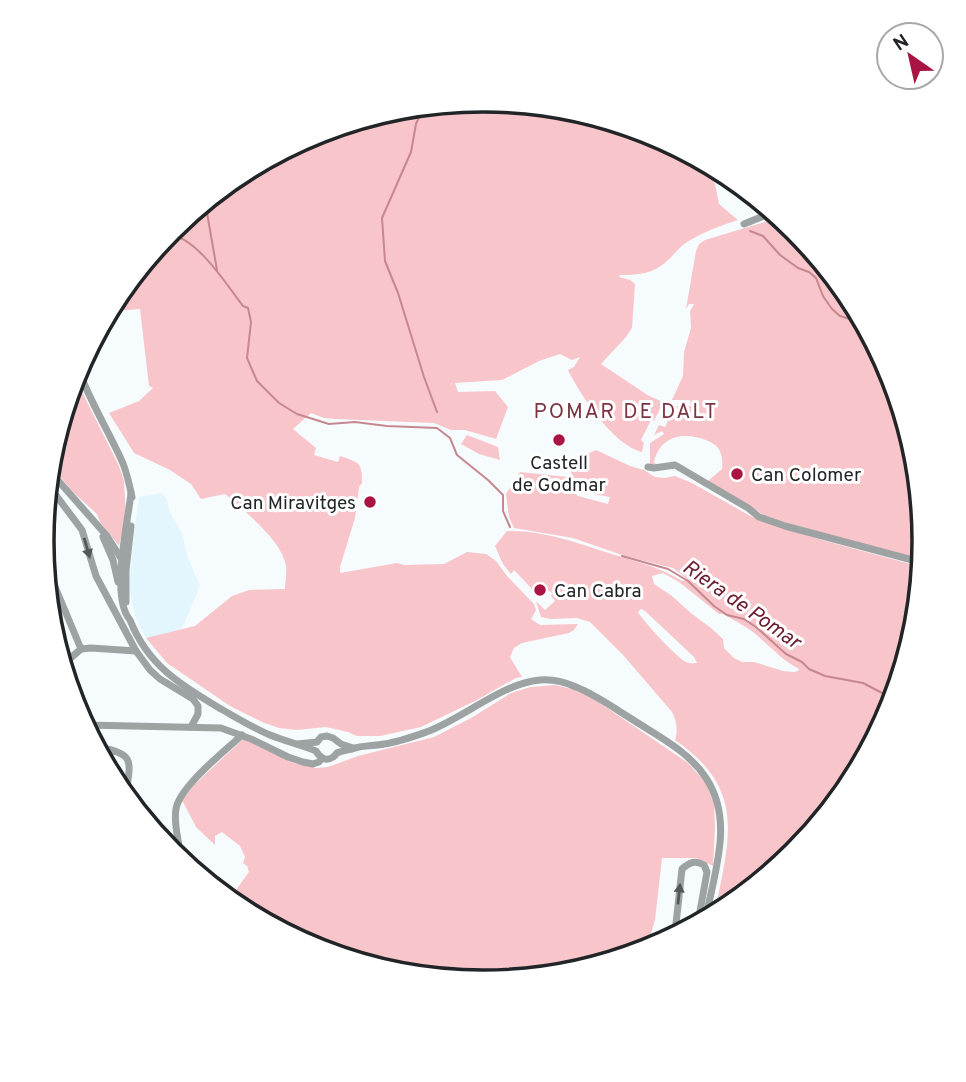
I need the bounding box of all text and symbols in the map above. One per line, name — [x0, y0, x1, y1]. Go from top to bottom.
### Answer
north arrow — [875, 21, 945, 91]
text: N — [889, 30, 914, 57]
district label: POMAR DE DALT — [534, 399, 718, 426]
marker: Castell de Godmar — [551, 432, 567, 448]
place label: Castell de Godmar — [512, 452, 607, 498]
place label: Can Colomer — [751, 464, 862, 488]
marker: Can Colomer — [729, 466, 745, 482]
place label: Can Miravitges — [230, 492, 356, 516]
marker: Can Miravitges — [362, 494, 378, 510]
one-way arrow — [83, 537, 93, 558]
water label: Riera de Pomar — [677, 554, 807, 657]
place label: Can Cabra — [554, 580, 642, 604]
marker: Can Cabra — [532, 582, 548, 598]
one-way arrow — [674, 882, 685, 904]

